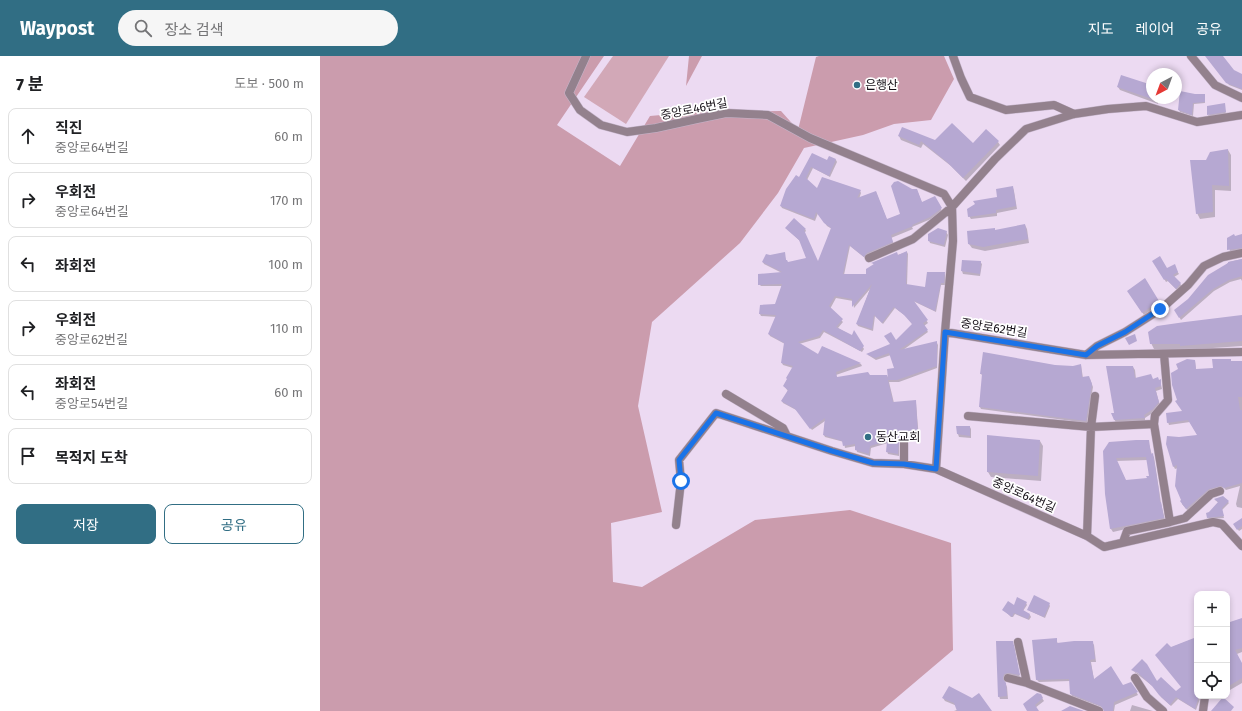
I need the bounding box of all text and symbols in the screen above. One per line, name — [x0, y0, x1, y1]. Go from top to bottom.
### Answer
search box — [118, 10, 398, 46]
text: Waypost — [20, 17, 94, 40]
icon: search — [132, 17, 154, 39]
text: 장소 검색 — [164, 21, 224, 39]
text: 지도 — [1088, 21, 1114, 38]
text: 레이어 — [1136, 21, 1174, 38]
text: 공유 — [1196, 21, 1222, 38]
north arrow — [1146, 68, 1182, 104]
text: 7 분 — [16, 74, 44, 95]
text: 도보 · 500 m — [234, 76, 304, 91]
place label: 은행산 — [865, 78, 898, 92]
marker: 은행산 — [852, 80, 862, 90]
street label: 중앙로46번길 — [659, 96, 729, 122]
text: 직진 — [55, 119, 83, 137]
icon: ahead — [17, 125, 39, 147]
text: 60 m — [274, 129, 303, 144]
text: 중앙로64번길 — [55, 140, 129, 155]
text: 우회전 — [55, 183, 96, 201]
icon: right — [17, 189, 39, 211]
text: 170 m — [270, 193, 303, 208]
text: 중앙로64번길 — [55, 204, 129, 219]
icon: left — [17, 253, 39, 275]
text: 좌회전 — [55, 257, 96, 275]
text: 100 m — [268, 257, 303, 272]
route end — [1151, 300, 1169, 318]
text: 우회전 — [55, 311, 96, 329]
street label: 중앙로62번길 — [960, 316, 1028, 340]
icon: right — [17, 317, 39, 339]
text: 110 m — [270, 321, 303, 336]
text: 중앙로62번길 — [55, 332, 128, 347]
text: 좌회전 — [55, 375, 96, 393]
icon: left — [17, 381, 39, 403]
text: 60 m — [274, 385, 303, 400]
text: 중앙로54번길 — [55, 396, 128, 411]
place label: 동산교회 — [876, 430, 920, 444]
marker: 동산교회 — [863, 432, 873, 442]
icon: arrive — [17, 445, 39, 467]
text: 목적지 도착 — [55, 449, 128, 467]
route start — [672, 472, 690, 490]
street label: 중앙로64번길 — [990, 475, 1058, 515]
button: 저장 — [16, 504, 156, 544]
button: 공유 — [164, 504, 304, 544]
map controls — [1194, 591, 1230, 699]
button: + — [1194, 591, 1230, 627]
button: − — [1194, 627, 1230, 663]
button: locate — [1194, 663, 1230, 699]

